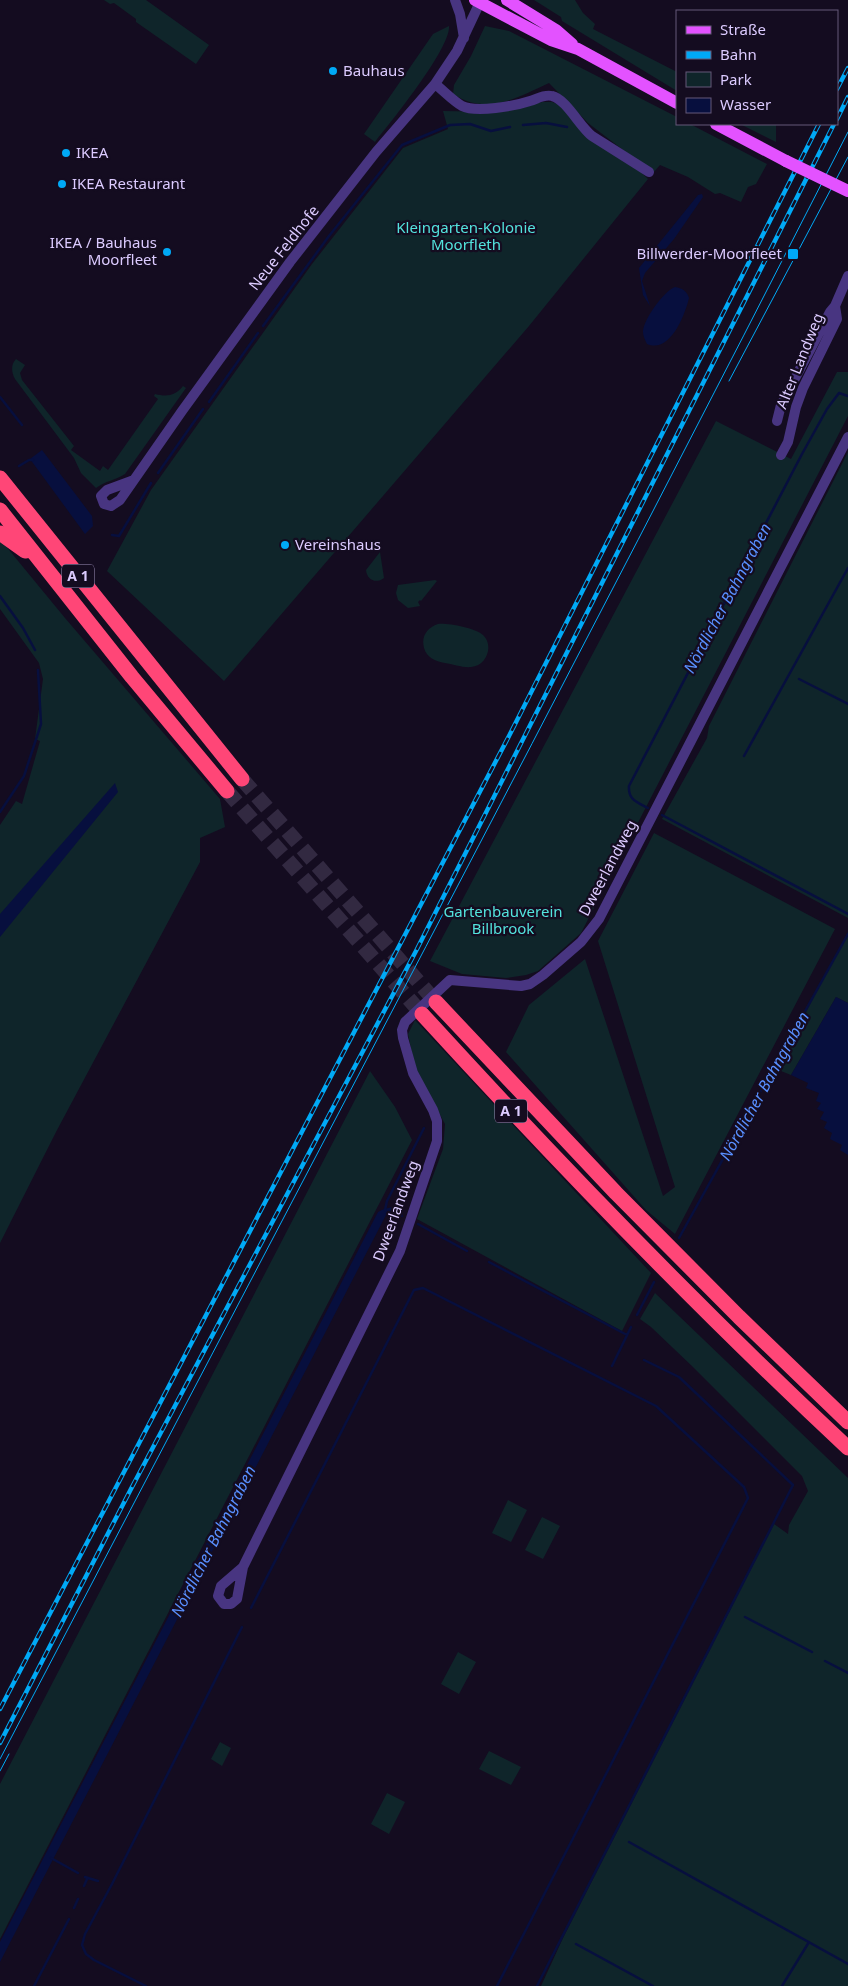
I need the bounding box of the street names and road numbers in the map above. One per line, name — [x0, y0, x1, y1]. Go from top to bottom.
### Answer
street label: Neue Feldhofe — [244, 201, 323, 294]
street label: Alter Landweg — [771, 310, 827, 412]
road number: A 1 — [62, 564, 94, 588]
street label: Dweerlandweg — [573, 816, 641, 919]
road number: A 1 — [495, 1100, 527, 1122]
street label: Dweerlandweg — [368, 1157, 423, 1264]

